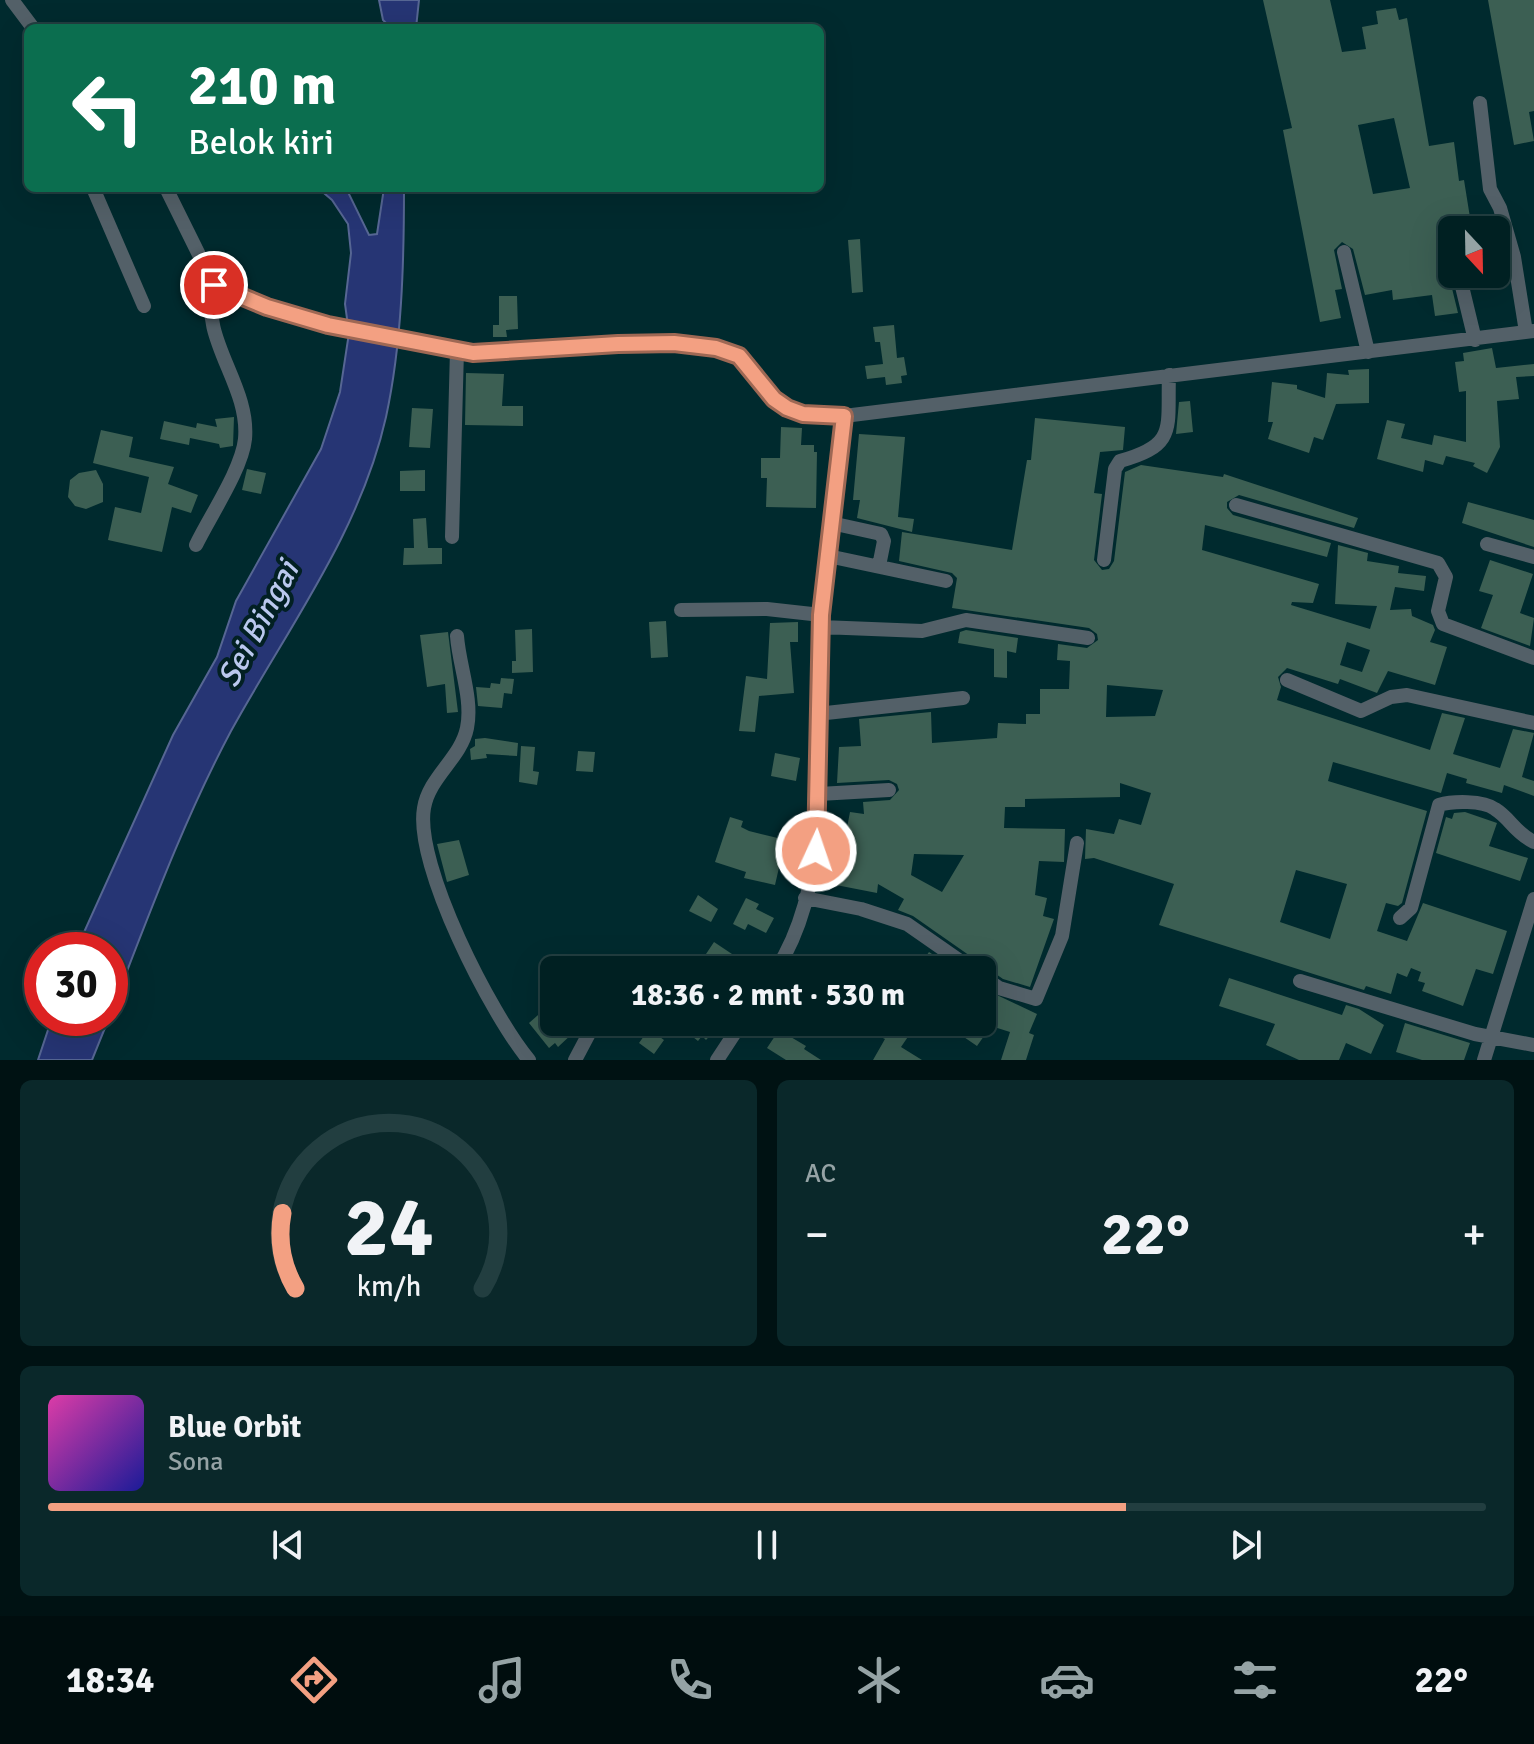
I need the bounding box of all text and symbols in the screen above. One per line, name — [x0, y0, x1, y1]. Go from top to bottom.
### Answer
text: 210 m — [188, 51, 336, 120]
icon: left — [56, 56, 160, 160]
text: Belok kiri — [188, 120, 334, 165]
north arrow — [1438, 216, 1510, 288]
map controls — [1438, 216, 1510, 288]
pin — [180, 251, 248, 319]
icon: arrive — [192, 263, 236, 307]
water label: Sei Bingai — [209, 551, 309, 694]
position arrow — [774, 809, 858, 893]
speed limit sign: 30 — [24, 932, 128, 1036]
text: 18:36 · 2 mnt · 530 m — [631, 977, 905, 1014]
text: AC — [805, 1158, 836, 1190]
text: 24 — [344, 1177, 433, 1279]
text: 22° — [1101, 1198, 1190, 1272]
text: − — [805, 1208, 829, 1262]
text: + — [1462, 1208, 1486, 1262]
text: km/h — [356, 1269, 421, 1304]
text: Blue Orbit — [168, 1409, 301, 1446]
text: Sona — [168, 1446, 223, 1478]
icon: previous — [266, 1523, 310, 1567]
icon: pause — [745, 1523, 789, 1567]
icon: next — [1224, 1523, 1268, 1567]
icon: directions — [286, 1652, 342, 1708]
icon: music — [474, 1652, 530, 1708]
icon: phone — [662, 1652, 718, 1708]
icon: climate — [851, 1652, 907, 1708]
icon: car — [1039, 1652, 1095, 1708]
icon: filters — [1227, 1652, 1283, 1708]
text: 18:34 — [66, 1658, 154, 1703]
text: 22° — [1415, 1658, 1468, 1703]

